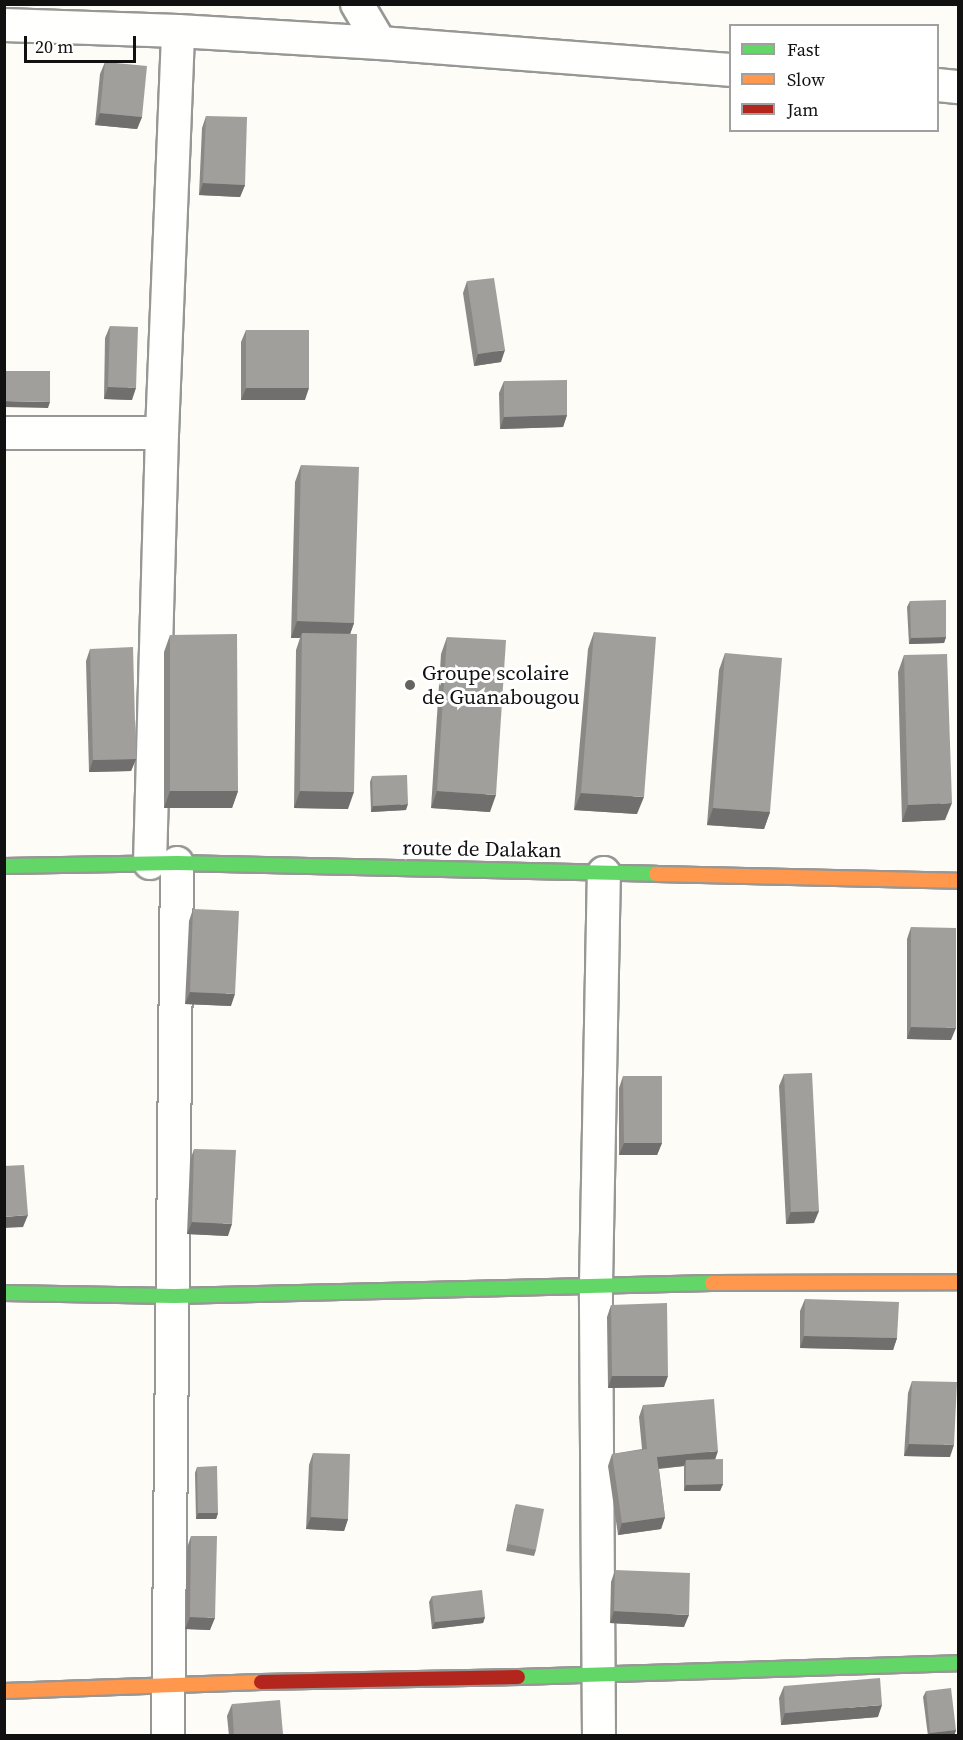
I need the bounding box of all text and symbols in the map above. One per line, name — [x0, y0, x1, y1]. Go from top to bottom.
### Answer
scale bar — [27, 24, 140, 62]
legend — [729, 24, 939, 132]
text: 20 m — [35, 34, 73, 59]
text: Fast — [787, 37, 820, 62]
text: Slow — [787, 67, 825, 92]
text: Jam — [787, 97, 819, 122]
place label: Groupe scolaire de Guanabougou — [422, 660, 580, 710]
marker: Groupe scolaire de Guanabougou — [403, 678, 417, 692]
street label: route de Dalakan — [402, 835, 562, 863]

